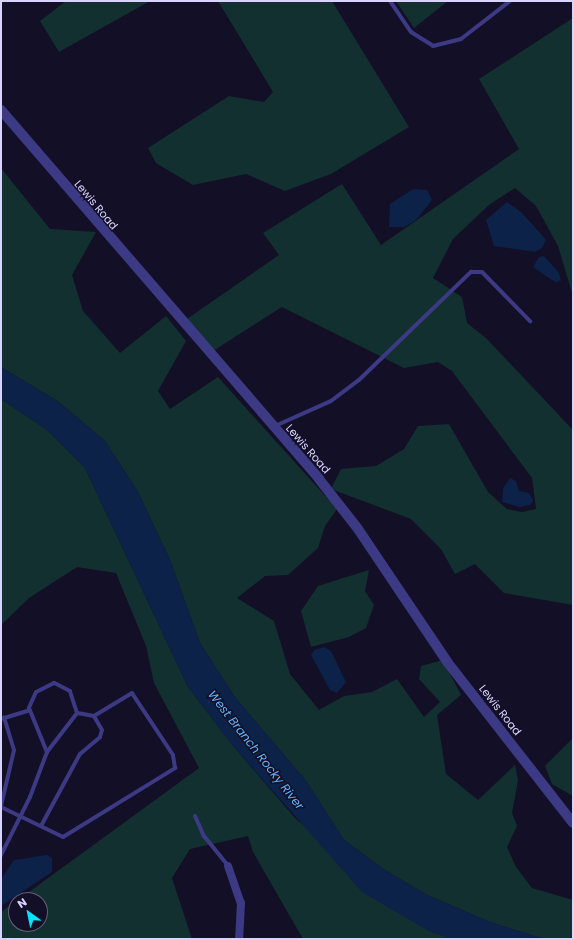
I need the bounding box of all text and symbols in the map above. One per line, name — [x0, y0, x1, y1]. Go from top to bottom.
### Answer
street label: Lewis Road — [71, 178, 121, 232]
street label: Lewis Road — [283, 422, 333, 476]
street label: Lewis Road — [476, 682, 524, 738]
water label: West Branch Rocky River — [205, 688, 307, 812]
north arrow — [8, 892, 48, 932]
text: N — [14, 894, 30, 912]

